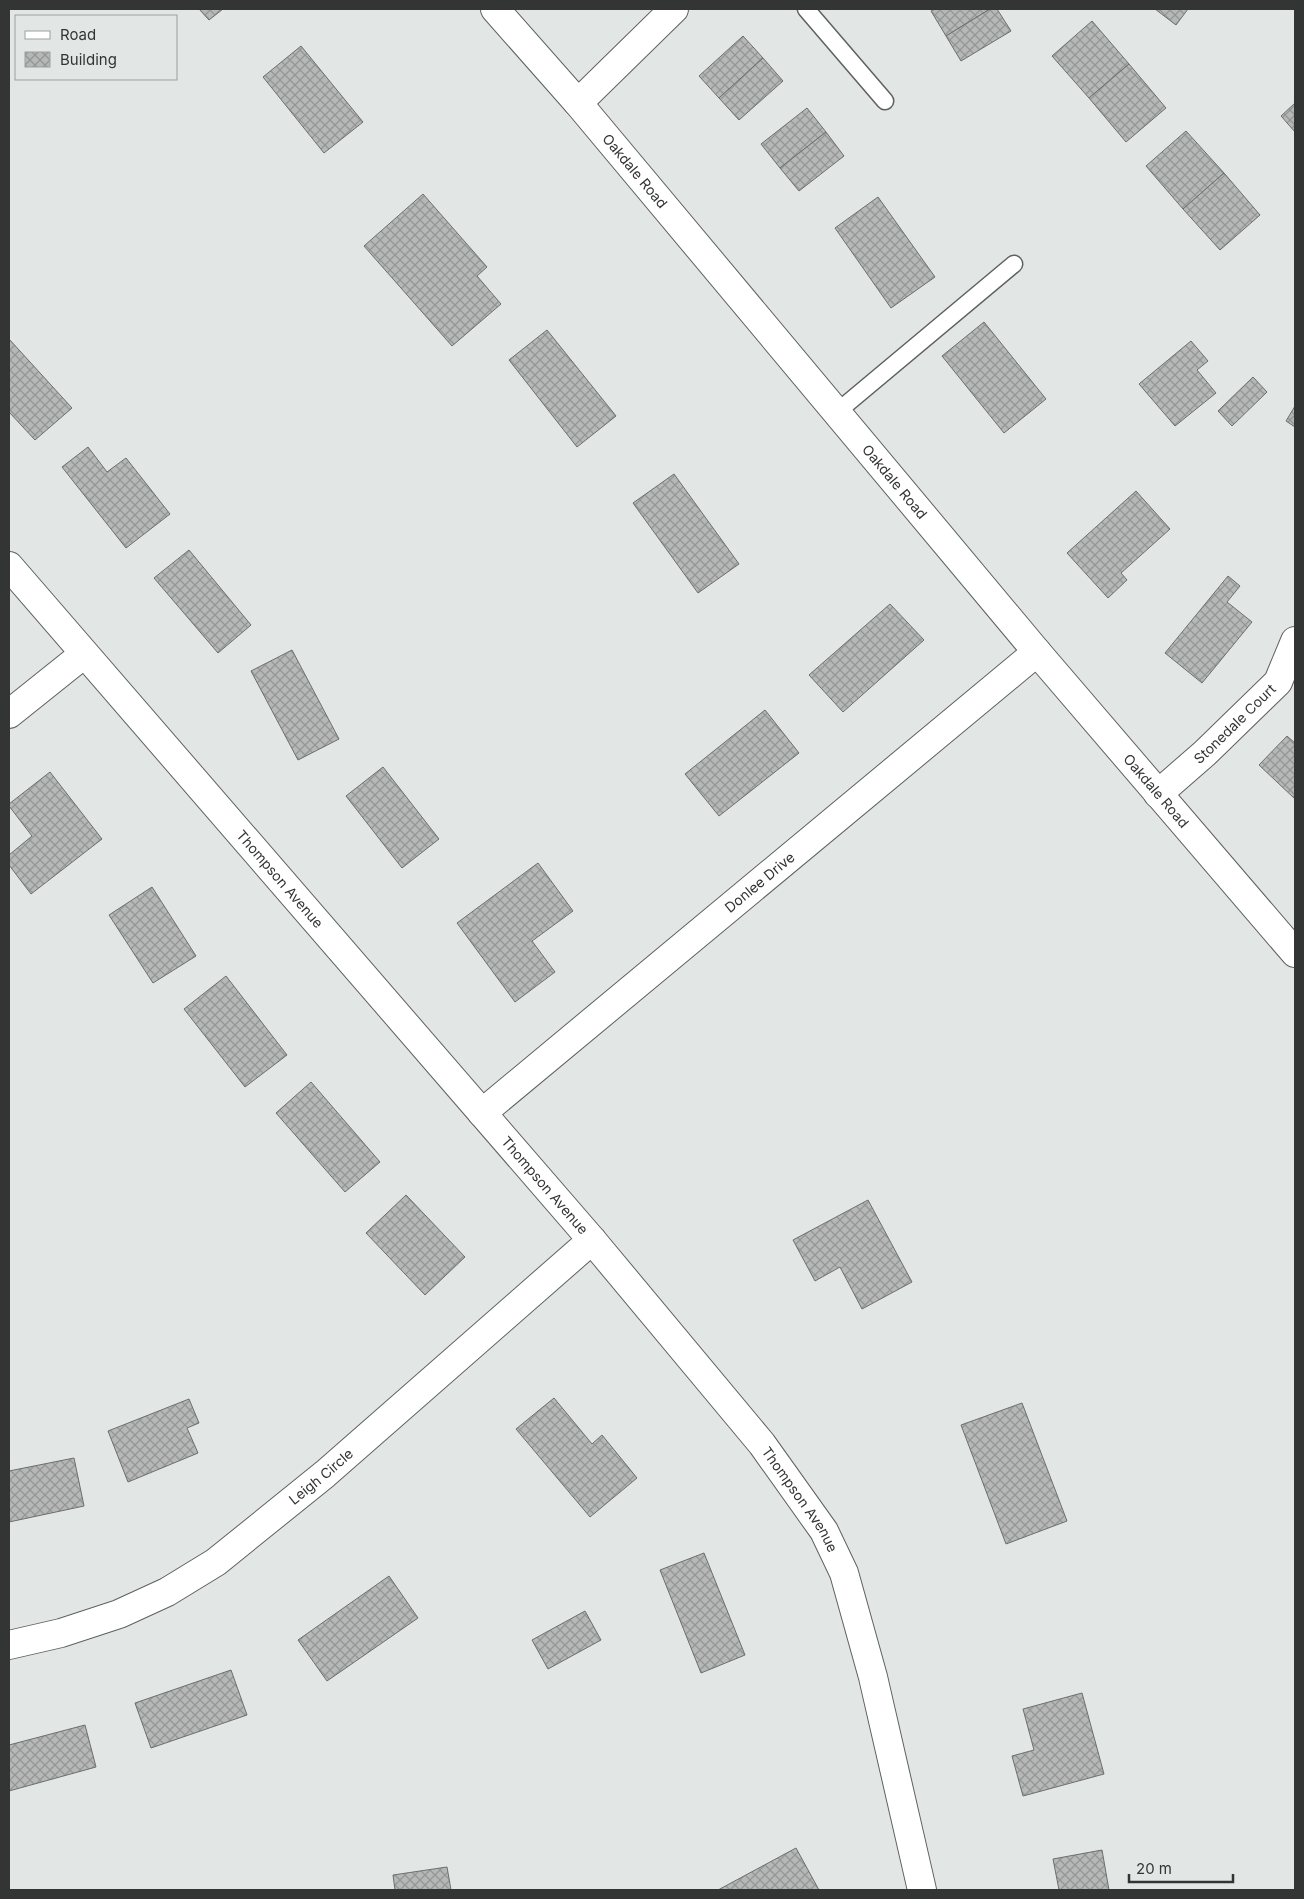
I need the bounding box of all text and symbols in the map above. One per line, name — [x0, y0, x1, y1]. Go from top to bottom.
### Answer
legend — [15, 15, 178, 80]
text: Road — [60, 25, 96, 44]
text: Building — [60, 50, 117, 69]
street label: Oakdale Road — [599, 130, 671, 211]
street label: Oakdale Road — [859, 441, 931, 522]
street label: Stonedale Court — [1190, 680, 1279, 767]
street label: Oakdale Road — [1120, 750, 1193, 831]
street label: Thompson Avenue — [233, 826, 327, 931]
street label: Donlee Drive — [721, 848, 798, 916]
street label: Thompson Avenue — [498, 1133, 592, 1237]
street label: Thompson Avenue — [759, 1443, 842, 1555]
street label: Leigh Circle — [285, 1444, 356, 1508]
scale bar — [1129, 1852, 1233, 1884]
text: 20 m — [1136, 1859, 1172, 1878]

